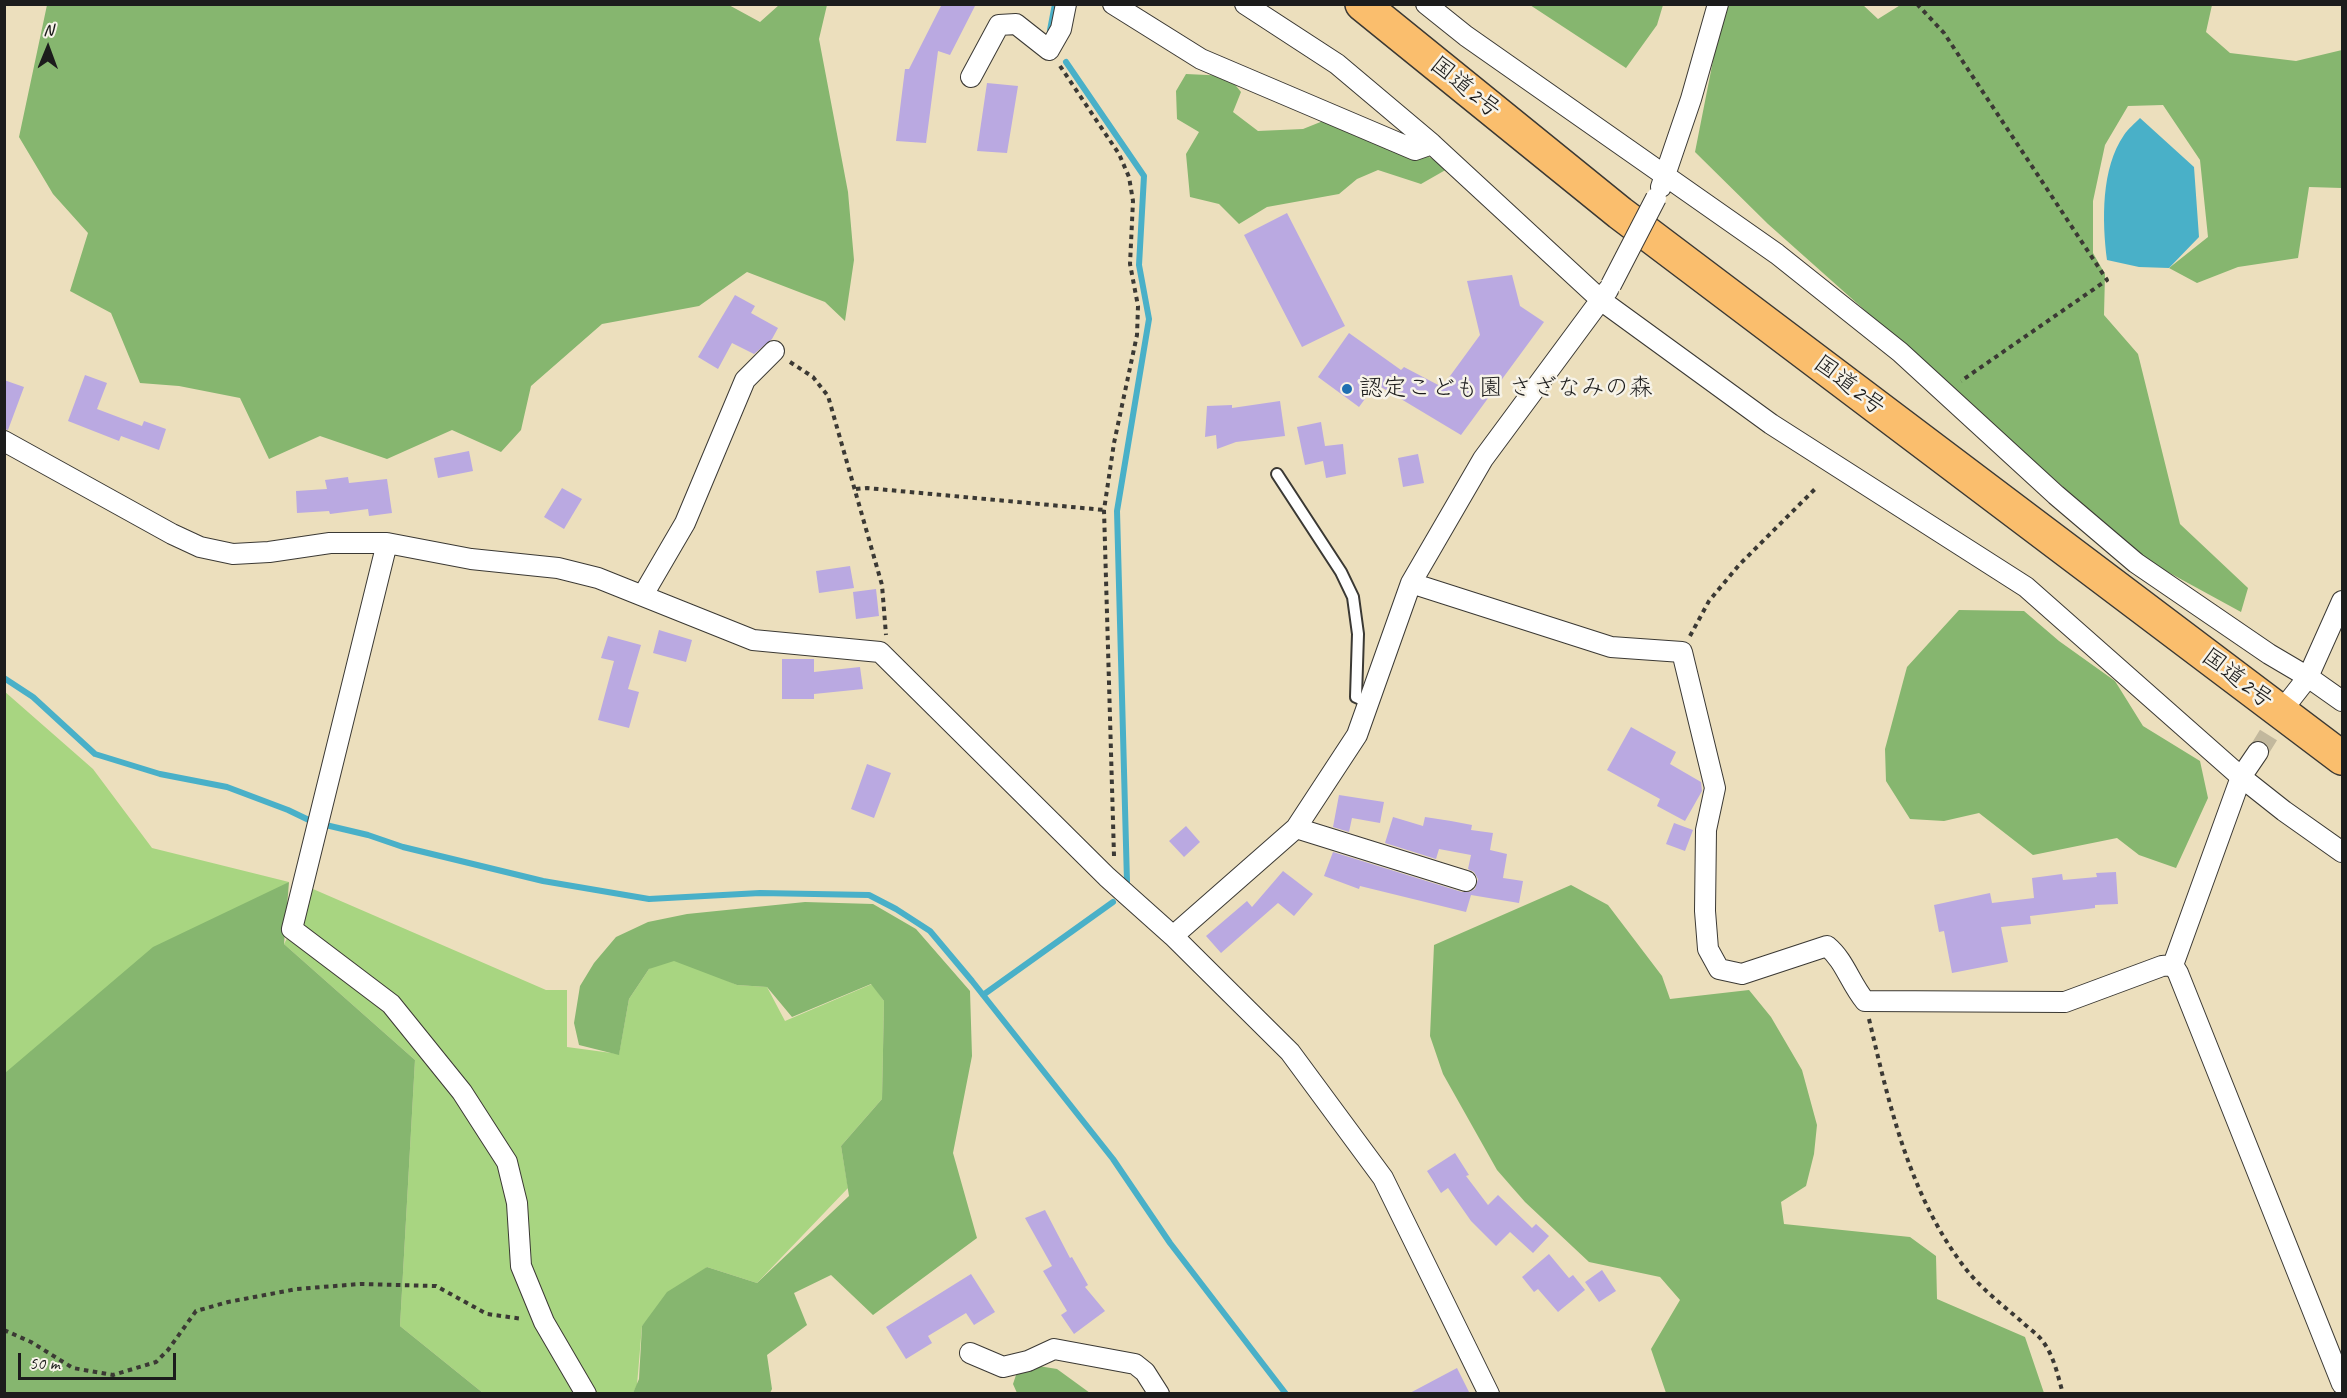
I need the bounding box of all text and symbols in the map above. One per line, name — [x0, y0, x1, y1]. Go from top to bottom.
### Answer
north arrow — [18, 18, 78, 78]
text: N — [43, 20, 53, 40]
street label: 国道2号 — [1424, 51, 1506, 125]
street label: 国道2号 — [1807, 350, 1891, 422]
place label: 認定こども園 さざなみの森 — [1359, 375, 1653, 403]
marker: 認定こども園 さざなみの森 — [1340, 382, 1354, 396]
street label: 国道2号 — [2195, 643, 2279, 715]
scale bar — [21, 1341, 178, 1379]
text: 50 m — [29, 1352, 60, 1374]

